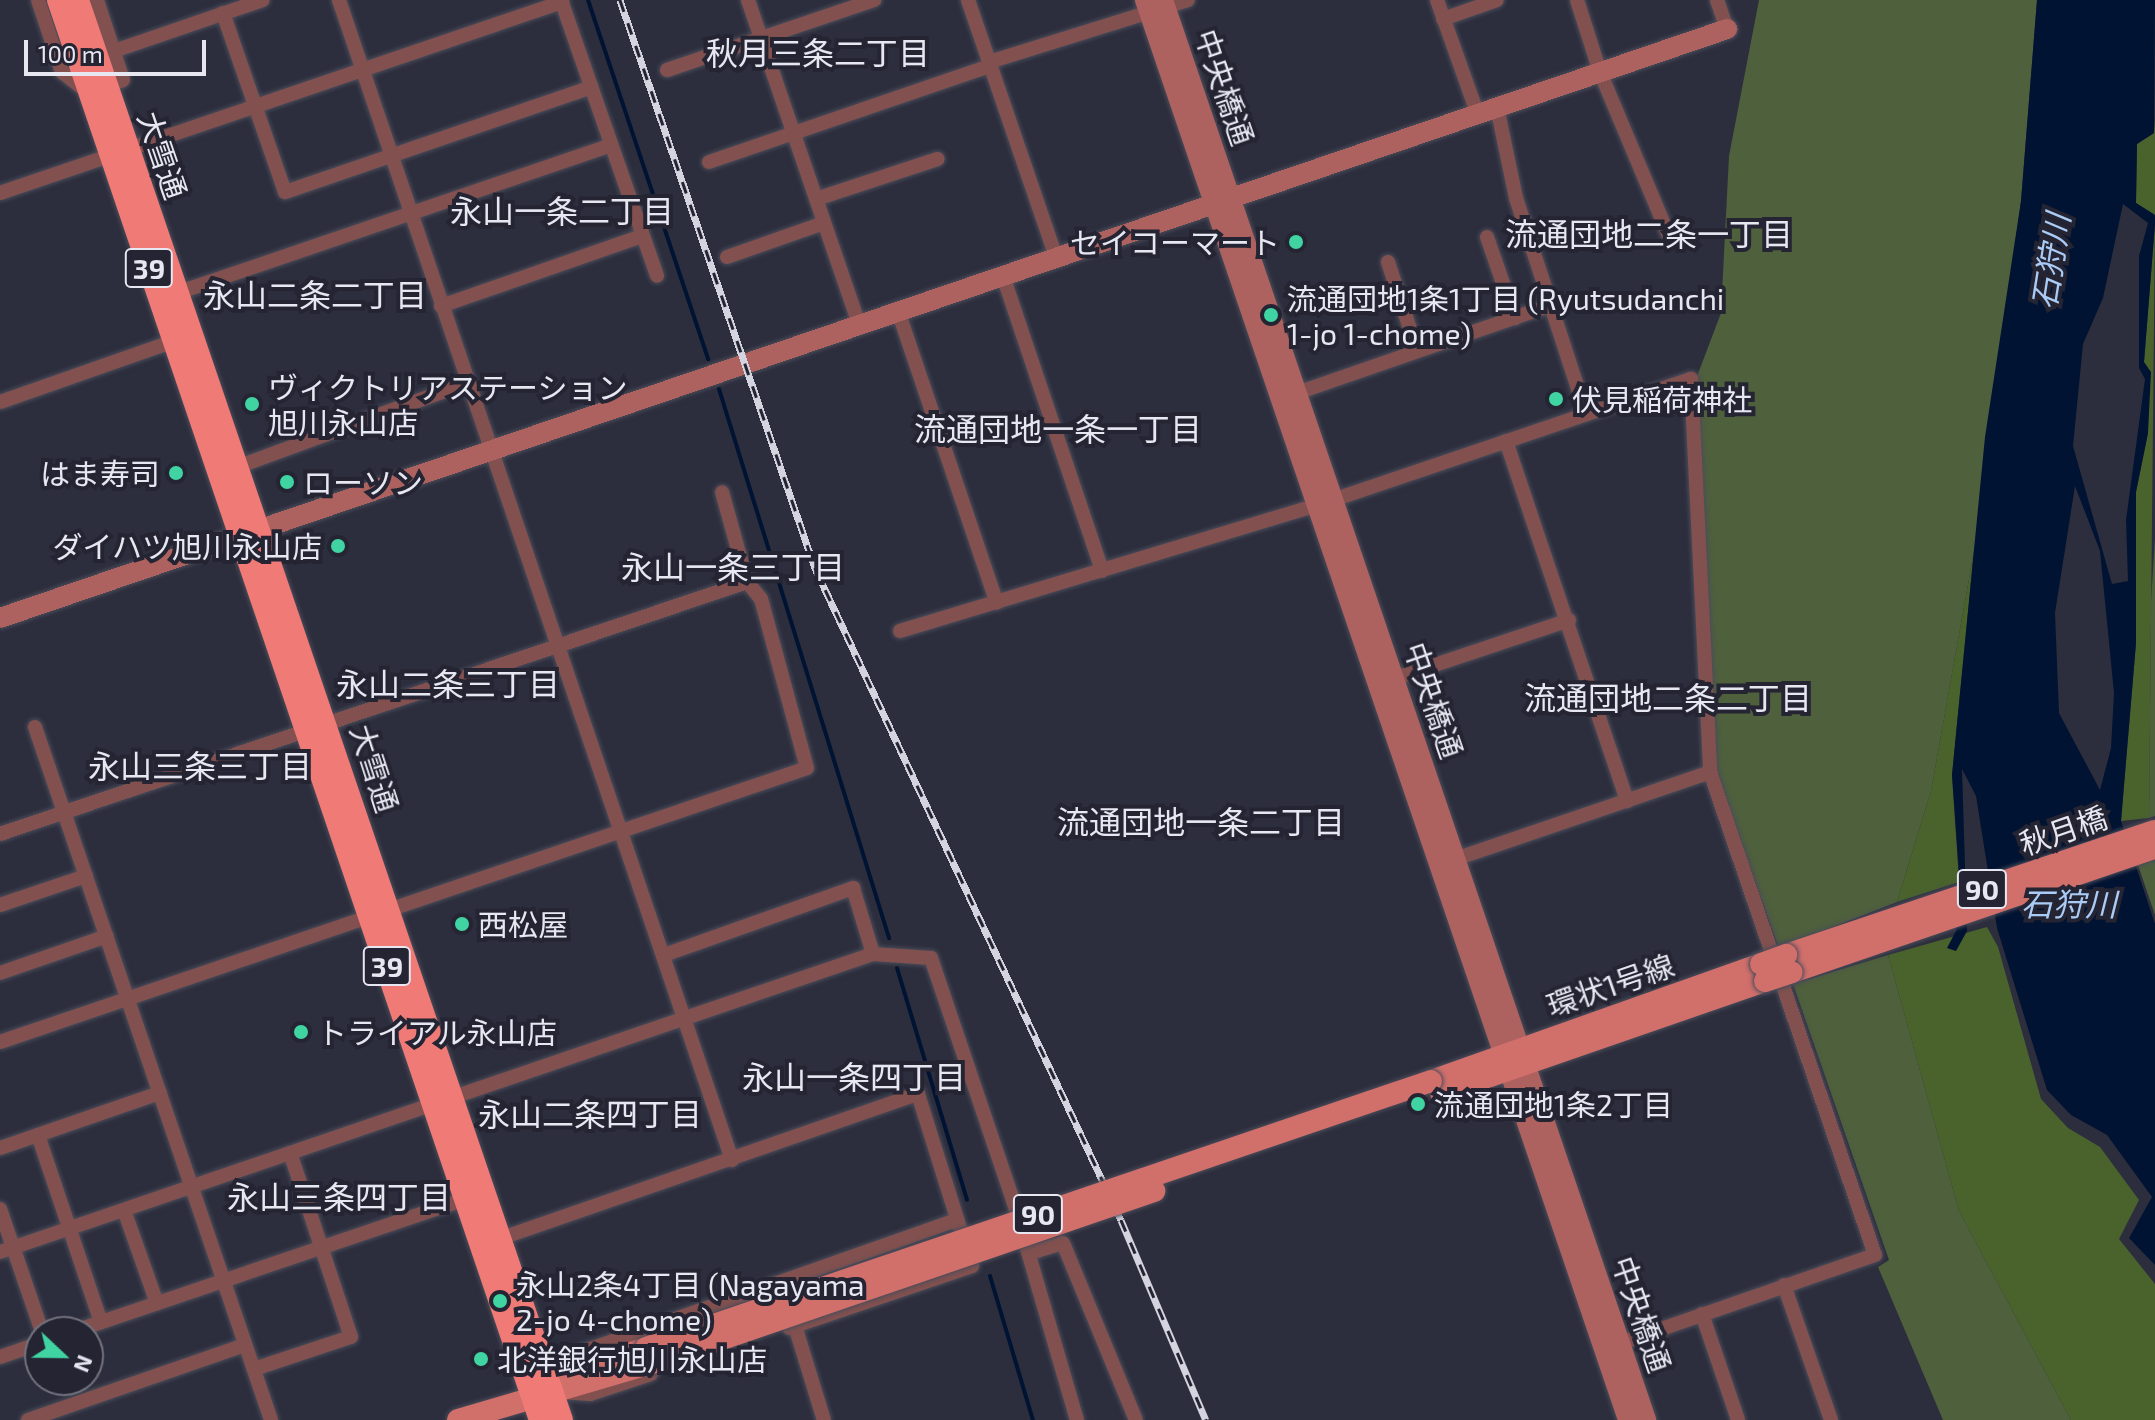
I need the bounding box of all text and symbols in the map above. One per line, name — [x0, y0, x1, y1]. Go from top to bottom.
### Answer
scale bar — [28, 24, 210, 74]
street label: 中央橋通 — [1188, 24, 1262, 150]
district label: 秋月三条二丁目 — [706, 33, 930, 71]
text: 100 m — [38, 39, 103, 68]
street label: 大雪通 — [131, 107, 195, 203]
district label: 永山一条二丁目 — [450, 191, 674, 229]
water label: 石狩川 — [2024, 211, 2076, 311]
district label: 流通団地二条一丁目 — [1505, 214, 1793, 252]
place label: セイコーマート — [1070, 224, 1280, 260]
marker: セイコーマート — [1287, 233, 1305, 251]
road number: 39 — [123, 244, 175, 292]
district label: 永山二条二丁目 — [203, 275, 427, 313]
place label: 流通団地1条1丁目 (Ryutsudanchi 1-jo 1-chome) — [1287, 280, 1724, 350]
marker: 流通団地1条1丁目 (Ryutsudanchi 1-jo 1-chome) — [1262, 306, 1280, 324]
place label: ヴィクトリアステーション 旭川永山店 — [268, 369, 628, 440]
place label: 伏見稲荷神社 — [1572, 381, 1752, 417]
marker: 伏見稲荷神社 — [1547, 390, 1565, 408]
marker: ヴィクトリアステーション 旭川永山店 — [243, 395, 261, 413]
district label: 流通団地一条一丁目 — [914, 409, 1202, 447]
place label: はま寿司 — [40, 455, 160, 491]
marker: はま寿司 — [167, 464, 185, 482]
place label: ローソン — [303, 464, 423, 500]
marker: ローソン — [278, 473, 296, 491]
place label: ダイハツ旭川永山店 — [52, 528, 322, 564]
marker: ダイハツ旭川永山店 — [329, 537, 347, 555]
district label: 永山一条三丁目 — [621, 547, 845, 585]
street label: 中央橋通 — [1397, 637, 1471, 763]
district label: 永山二条三丁目 — [336, 664, 560, 702]
district label: 流通団地二条二丁目 — [1524, 678, 1812, 716]
street label: 大雪通 — [344, 720, 406, 816]
district label: 永山三条三丁目 — [88, 746, 312, 784]
street label: 秋月橋 — [2015, 798, 2111, 862]
district label: 流通団地一条二丁目 — [1057, 802, 1345, 840]
road number: 90 — [1956, 865, 2008, 913]
water label: 石狩川 — [2021, 884, 2117, 922]
place label: 西松屋 — [478, 906, 568, 942]
marker: 西松屋 — [453, 915, 471, 933]
road number: 39 — [361, 942, 413, 990]
street label: 環状1号線 — [1542, 947, 1678, 1023]
place label: トライアル永山店 — [317, 1014, 557, 1050]
marker: トライアル永山店 — [292, 1023, 310, 1041]
district label: 永山一条四丁目 — [742, 1057, 966, 1095]
place label: 流通団地1条2丁目 — [1434, 1086, 1673, 1122]
district label: 永山二条四丁目 — [478, 1094, 702, 1132]
marker: 流通団地1条2丁目 — [1409, 1095, 1427, 1113]
district label: 永山三条四丁目 — [227, 1177, 451, 1215]
road number: 90 — [1012, 1190, 1064, 1238]
street label: 中央橋通 — [1605, 1251, 1679, 1377]
place label: 永山2条4丁目 (Nagayama 2-jo 4-chome) — [516, 1266, 864, 1336]
marker: 永山2条4丁目 (Nagayama 2-jo 4-chome) — [491, 1292, 509, 1310]
north arrow — [24, 1316, 104, 1396]
place label: 北洋銀行旭川永山店 — [497, 1341, 767, 1377]
marker: 北洋銀行旭川永山店 — [472, 1350, 490, 1368]
text: N — [69, 1352, 99, 1376]

